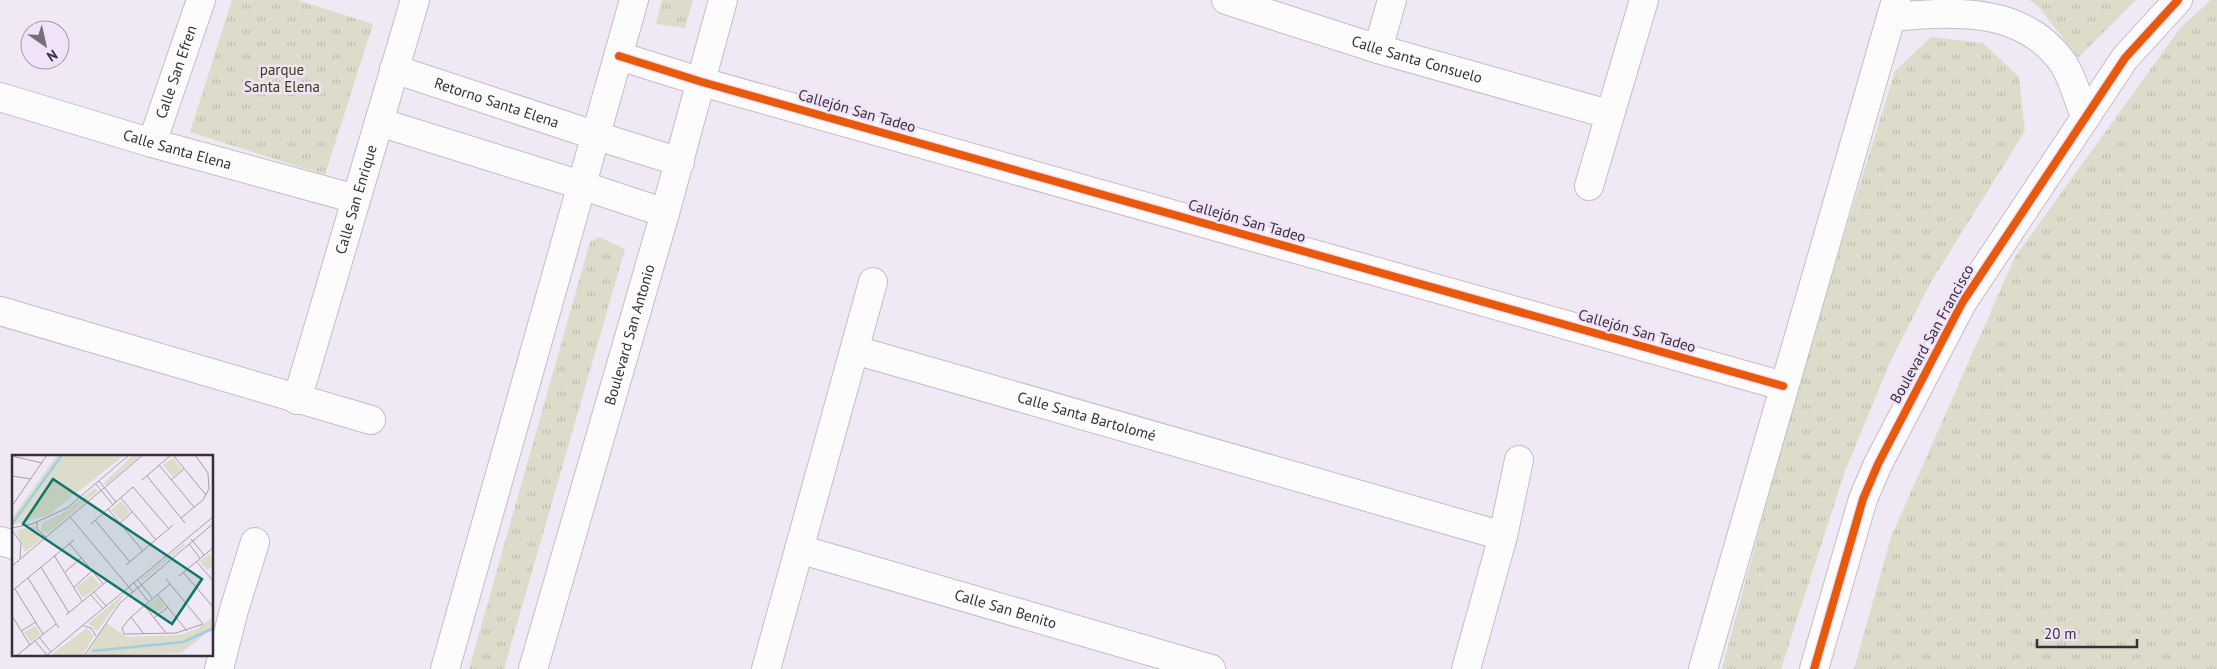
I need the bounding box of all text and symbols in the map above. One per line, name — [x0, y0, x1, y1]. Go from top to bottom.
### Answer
north arrow — [20, 20, 70, 70]
street label: Calle San Efren — [151, 23, 201, 121]
street label: Calle Santa Consuelo — [1349, 31, 1485, 87]
text: N — [43, 46, 61, 66]
park label: parque Santa Elena — [244, 60, 320, 96]
street label: Retorno Santa Elena — [432, 73, 561, 132]
street label: Callejón San Tadeo — [796, 85, 918, 136]
street label: Calle Santa Elena — [121, 125, 234, 173]
street label: Calle San Enrique — [331, 143, 381, 256]
street label: Callejón San Tadeo — [1186, 195, 1308, 246]
street label: Boulevard San Francisco — [1885, 261, 1978, 407]
street label: Boulevard San Antonio — [600, 262, 659, 407]
street label: Callejón San Tadeo — [1576, 305, 1698, 356]
street label: Calle Santa Bartolomé — [1015, 387, 1158, 445]
inset map — [12, 455, 214, 656]
street label: Calle San Benito — [952, 585, 1059, 633]
scale bar — [2037, 616, 2137, 648]
text: 20 m — [2044, 624, 2077, 643]

